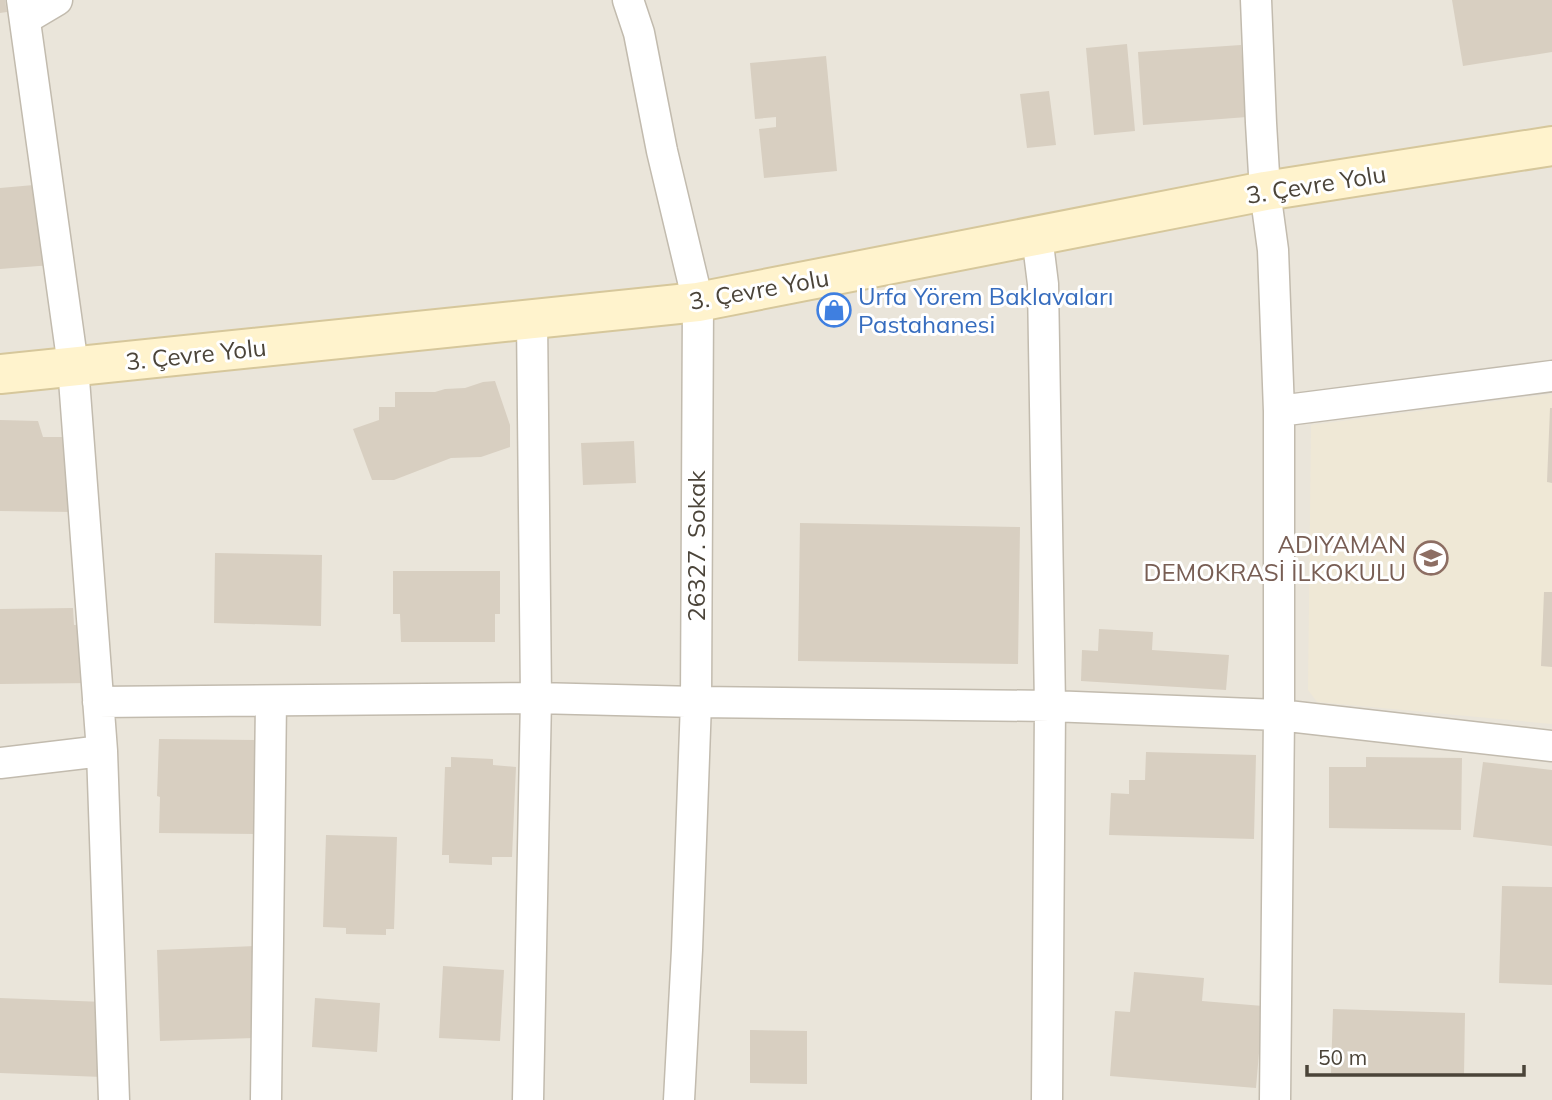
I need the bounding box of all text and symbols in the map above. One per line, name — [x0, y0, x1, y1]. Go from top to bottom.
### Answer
street label: 3. Çevre Yolu — [1244, 158, 1388, 210]
street label: 3. Çevre Yolu — [687, 262, 831, 316]
place label: Urfa Yörem Baklavaları Pastahanesi — [858, 281, 1113, 339]
shop icon: Urfa Yörem Baklavaları Pastahanesi — [815, 291, 853, 329]
street label: 3. Çevre Yolu — [124, 332, 268, 376]
street label: 26327. Sokak — [681, 470, 711, 622]
place label: ADIYAMAN DEMOKRASİ İLKOKULU — [1144, 529, 1406, 587]
school or university icon: ADIYAMAN DEMOKRASİ İLKOKULU — [1412, 539, 1450, 577]
scale bar — [1307, 1034, 1524, 1078]
text: 50 m — [1318, 1044, 1367, 1070]

